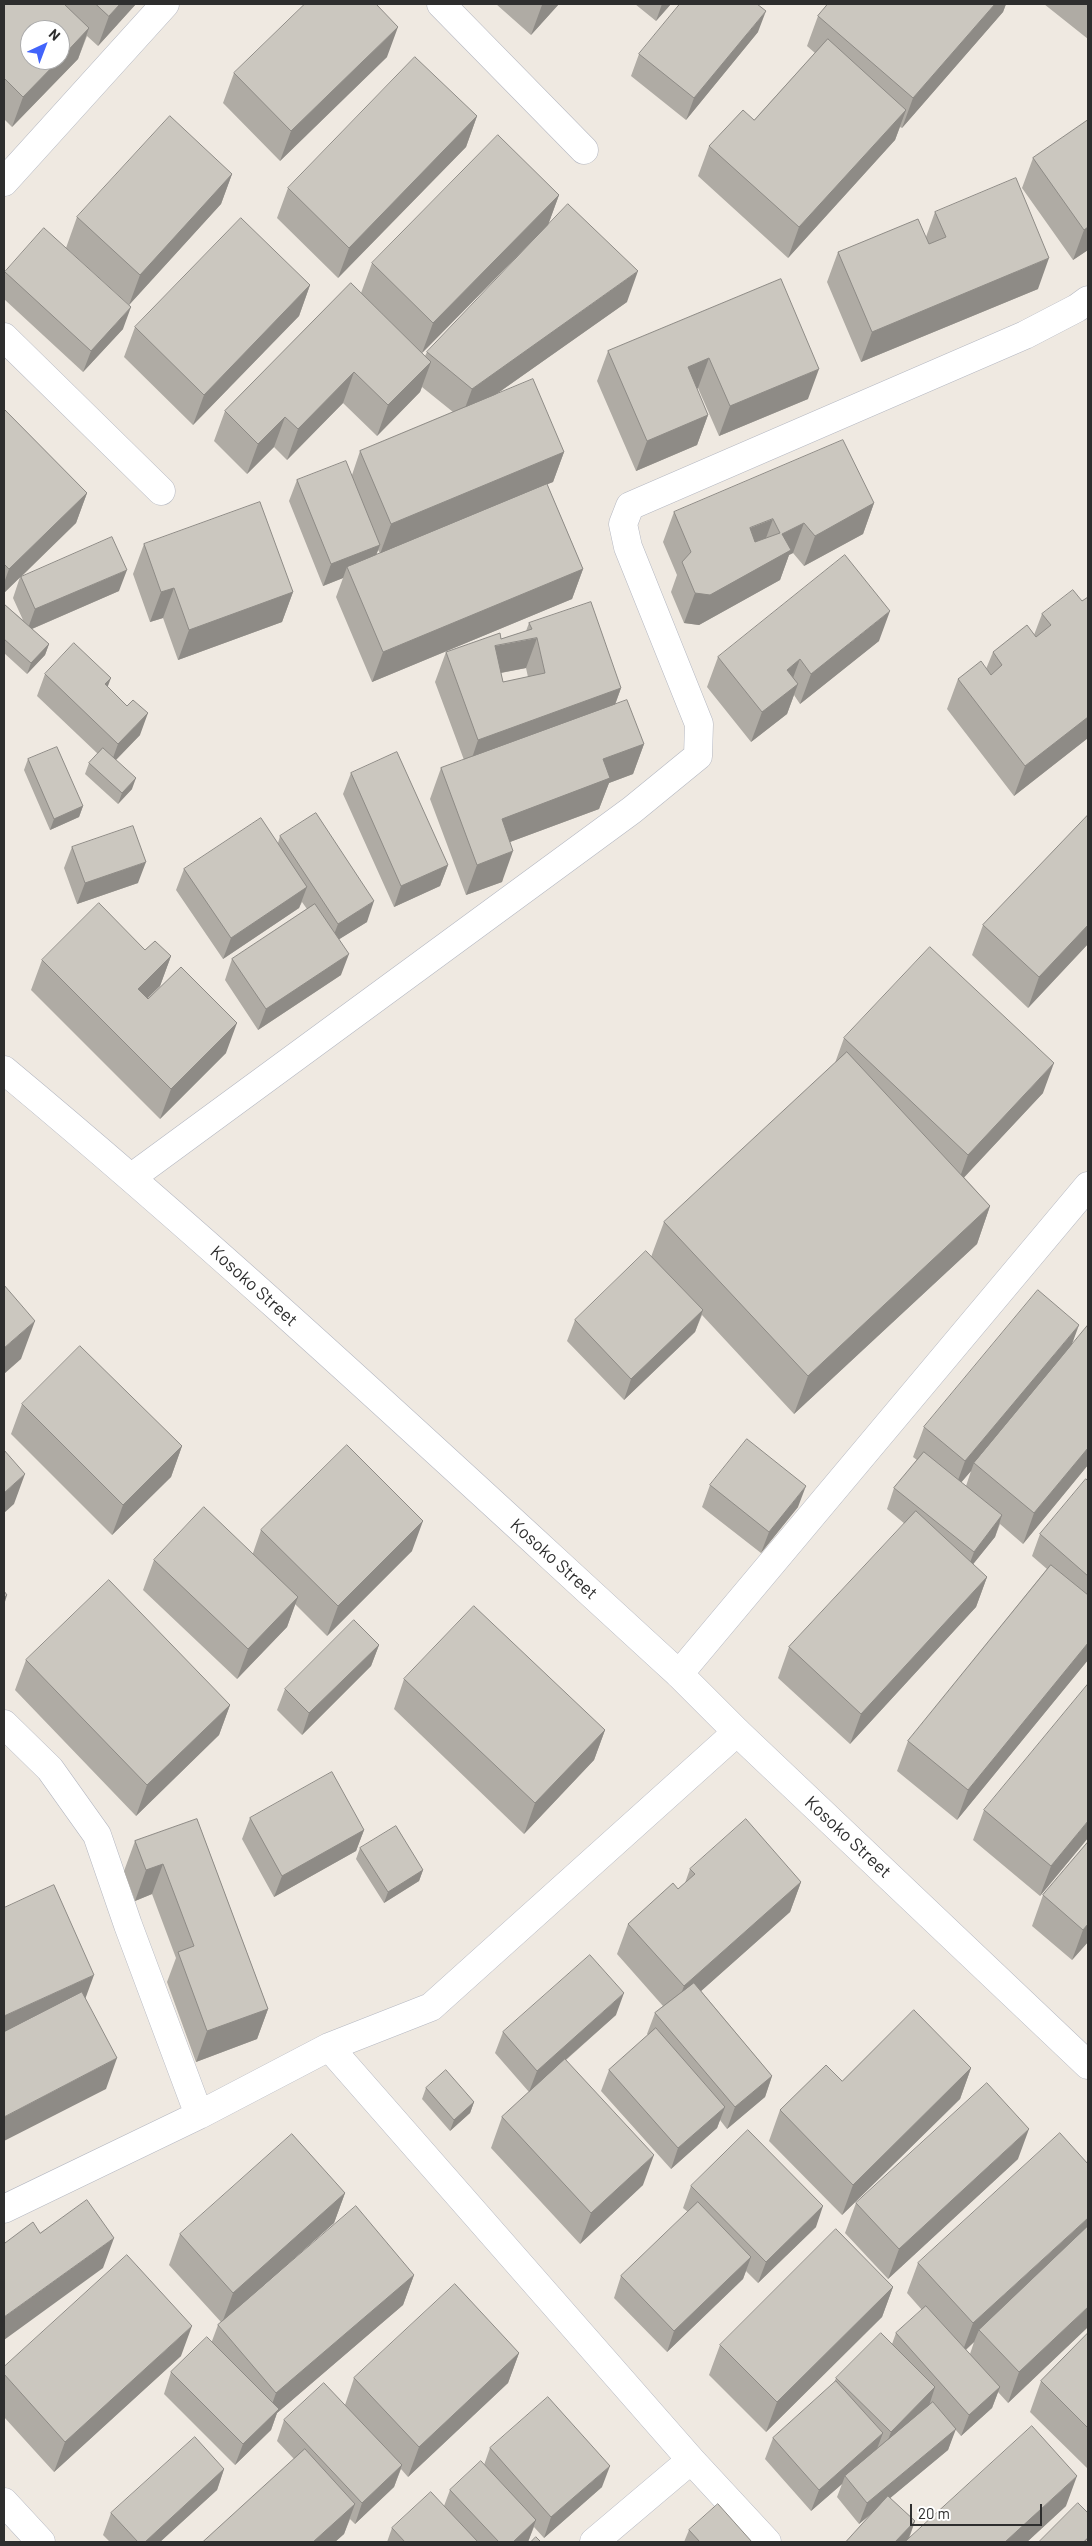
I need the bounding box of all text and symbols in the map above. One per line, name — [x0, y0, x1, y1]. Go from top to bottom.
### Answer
north arrow — [20, 20, 70, 70]
text: N — [46, 25, 64, 44]
street label: Kosoko Street — [206, 1241, 302, 1331]
street label: Kosoko Street — [506, 1514, 602, 1604]
street label: Kosoko Street — [800, 1792, 896, 1882]
scale bar — [912, 2494, 1044, 2526]
text: 20 m — [918, 2504, 950, 2522]

